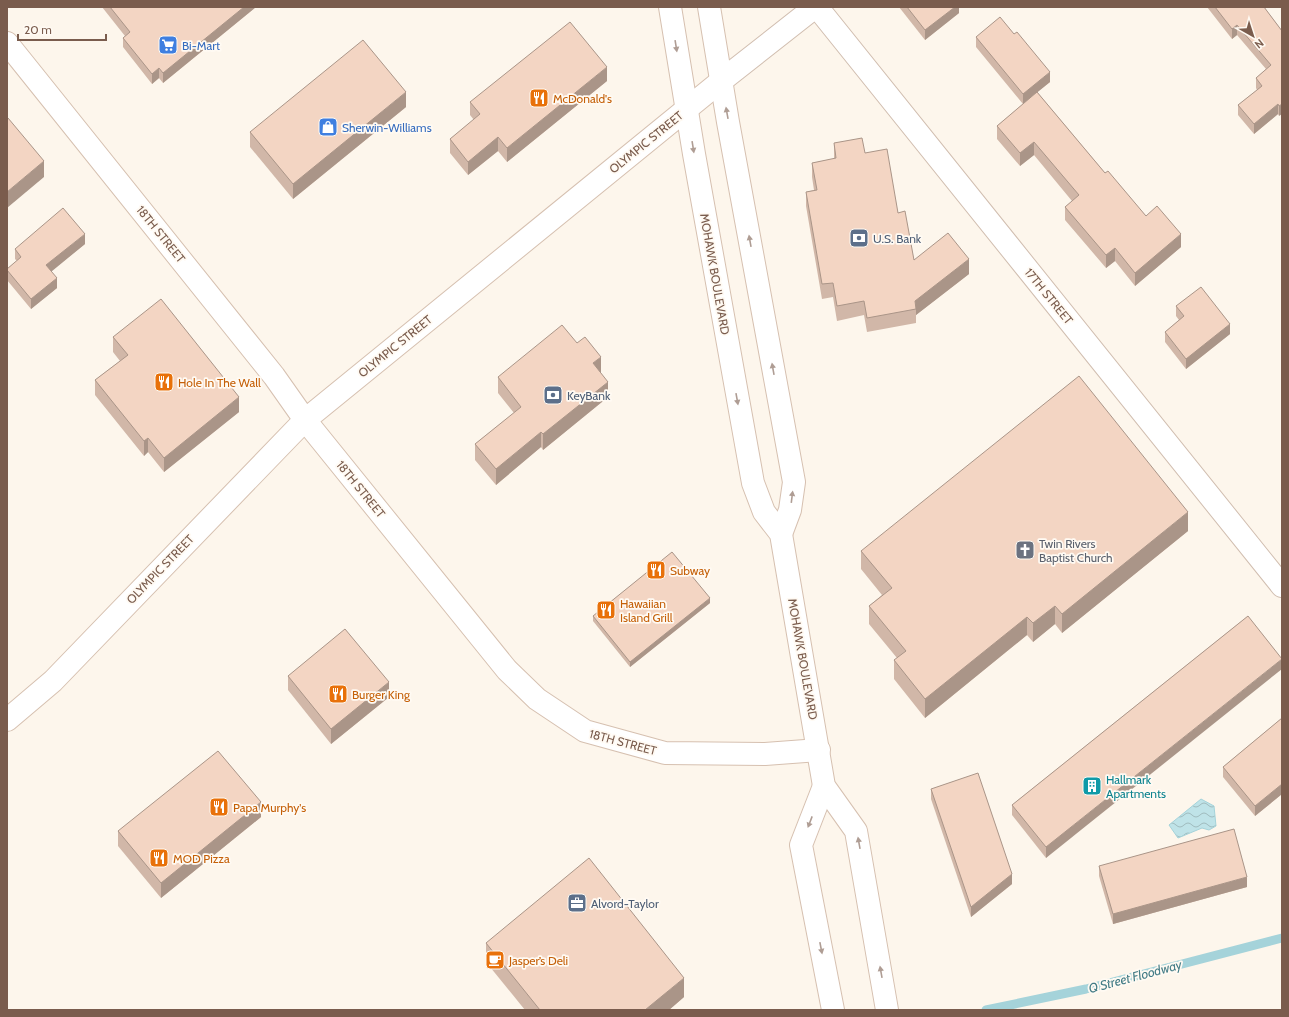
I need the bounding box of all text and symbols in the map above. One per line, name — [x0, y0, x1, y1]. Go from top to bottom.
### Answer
scale bar — [18, 16, 106, 42]
north arrow — [1233, 16, 1273, 56]
text: 20 m — [24, 22, 52, 37]
supermarket icon: Bi-Mart — [157, 34, 179, 56]
text: N — [1252, 36, 1267, 52]
place label: Bi-Mart — [182, 38, 220, 53]
one-way arrow — [673, 39, 679, 52]
restaurant icon: McDonald's — [528, 87, 550, 109]
place label: McDonald's — [553, 91, 612, 106]
street label: OLYMPIC STREET — [606, 107, 686, 176]
one-way arrow — [723, 107, 729, 119]
shop icon: Sherwin-Williams — [317, 116, 339, 138]
place label: Sherwin-Williams — [342, 120, 432, 135]
one-way arrow — [690, 141, 696, 153]
street label: 18TH STREET — [133, 202, 189, 266]
street label: MOHAWK BOULEVARD — [697, 212, 733, 336]
bank icon: U.S. Bank — [848, 227, 870, 249]
place label: U.S. Bank — [873, 231, 922, 246]
one-way arrow — [747, 234, 753, 247]
street label: 17TH STREET — [1022, 265, 1077, 328]
street label: OLYMPIC STREET — [355, 311, 435, 380]
one-way arrow — [770, 362, 776, 375]
restaurant icon: Hole In The Wall — [153, 371, 175, 393]
place label: Hole In The Wall — [178, 375, 261, 390]
bank icon: KeyBank — [542, 384, 564, 406]
place label: KeyBank — [567, 388, 611, 403]
one-way arrow — [735, 393, 741, 405]
street label: 18TH STREET — [333, 457, 389, 521]
one-way arrow — [789, 491, 795, 503]
street label: OLYMPIC STREET — [123, 531, 197, 607]
place label: Twin Rivers Baptist Church — [1039, 536, 1113, 565]
church icon: Twin Rivers Baptist Church — [1014, 539, 1036, 561]
restaurant icon: Subway — [645, 559, 667, 581]
place label: Subway — [670, 563, 710, 578]
place label: Hawaiian Island Grill — [620, 596, 673, 625]
street label: MOHAWK BOULEVARD — [785, 597, 821, 721]
restaurant icon: Hawaiian Island Grill — [595, 599, 617, 621]
restaurant icon: Burger King — [327, 683, 349, 705]
place label: Burger King — [352, 687, 411, 702]
street label: 18TH STREET — [588, 726, 659, 758]
place label: Hallmark Apartments — [1106, 772, 1166, 801]
building icon: Hallmark Apartments — [1081, 775, 1103, 797]
restaurant icon: Papa Murphy's — [208, 796, 230, 818]
place label: Papa Murphy's — [233, 800, 306, 815]
one-way arrow — [807, 816, 813, 827]
one-way arrow — [855, 837, 861, 850]
restaurant icon: MOD Pizza — [148, 847, 170, 869]
place label: MOD Pizza — [173, 851, 230, 866]
office icon: Alvord-Taylor — [566, 892, 588, 914]
place label: Alvord-Taylor — [591, 896, 659, 911]
one-way arrow — [818, 942, 824, 954]
cafe icon: Jasper’s Deli — [484, 949, 506, 971]
place label: Jasper’s Deli — [508, 953, 568, 968]
water label: Q Street Floodway — [1087, 956, 1184, 996]
one-way arrow — [877, 965, 883, 978]

